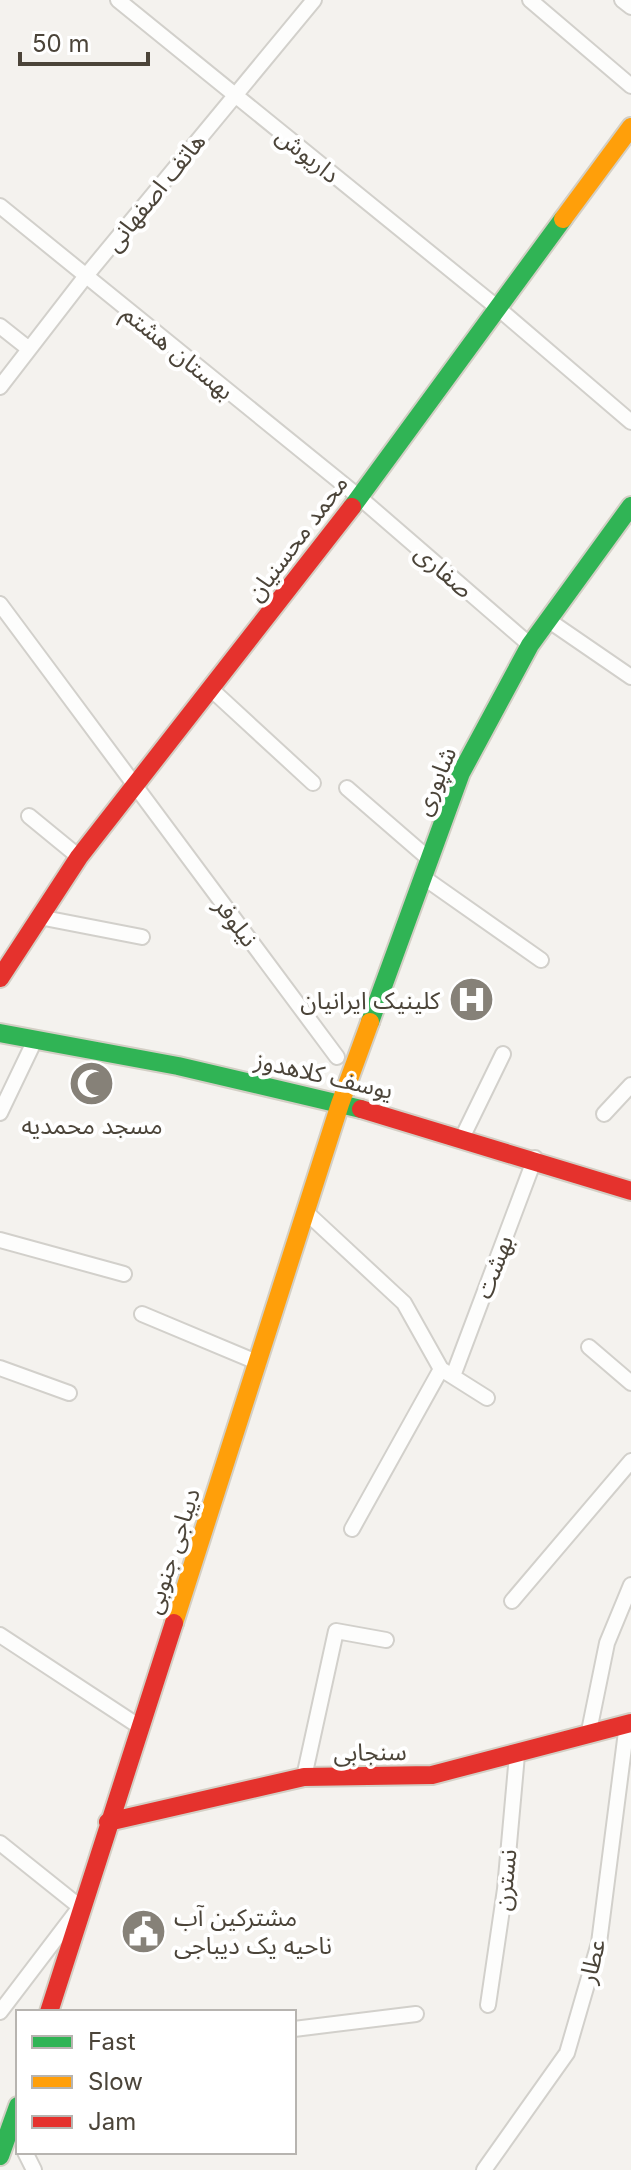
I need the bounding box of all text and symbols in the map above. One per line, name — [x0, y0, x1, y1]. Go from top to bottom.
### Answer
scale bar — [20, 16, 148, 66]
text: 50 m — [32, 29, 90, 58]
street label: داریوش — [271, 121, 345, 189]
street label: هاتف اصفهانی — [99, 127, 211, 257]
street label: بهستان هشتم — [115, 298, 239, 408]
street label: محمد محسنیان — [240, 469, 354, 607]
street label: صفاری — [409, 538, 479, 604]
street label: شاپوری — [408, 742, 463, 820]
street label: نیلوفر — [208, 891, 264, 952]
hospital icon: کلینیک ایرانیان — [447, 976, 495, 1024]
place label: کلینیک ایرانیان — [300, 986, 441, 1015]
street label: یوسف کلاهدوز — [251, 1045, 396, 1105]
mosque icon: مسجد محمدیه — [68, 1059, 116, 1107]
place label: مسجد محمدیه — [21, 1111, 163, 1140]
street label: بهشت — [469, 1231, 519, 1303]
street label: دیباجی جنوبی — [138, 1485, 206, 1617]
street label: سنجابی — [333, 1737, 407, 1767]
street label: نسترن — [487, 1848, 523, 1912]
place label: مشترکین آب ناحیه یک دیباجی — [174, 1903, 332, 1960]
public building icon: مشترکین آب ناحیه یک دیباجی — [119, 1907, 167, 1955]
street label: عطار — [572, 1936, 612, 1987]
legend — [16, 2010, 296, 2154]
text: Fast — [88, 2027, 136, 2056]
text: Slow — [88, 2067, 143, 2096]
text: Jam — [88, 2107, 136, 2136]

